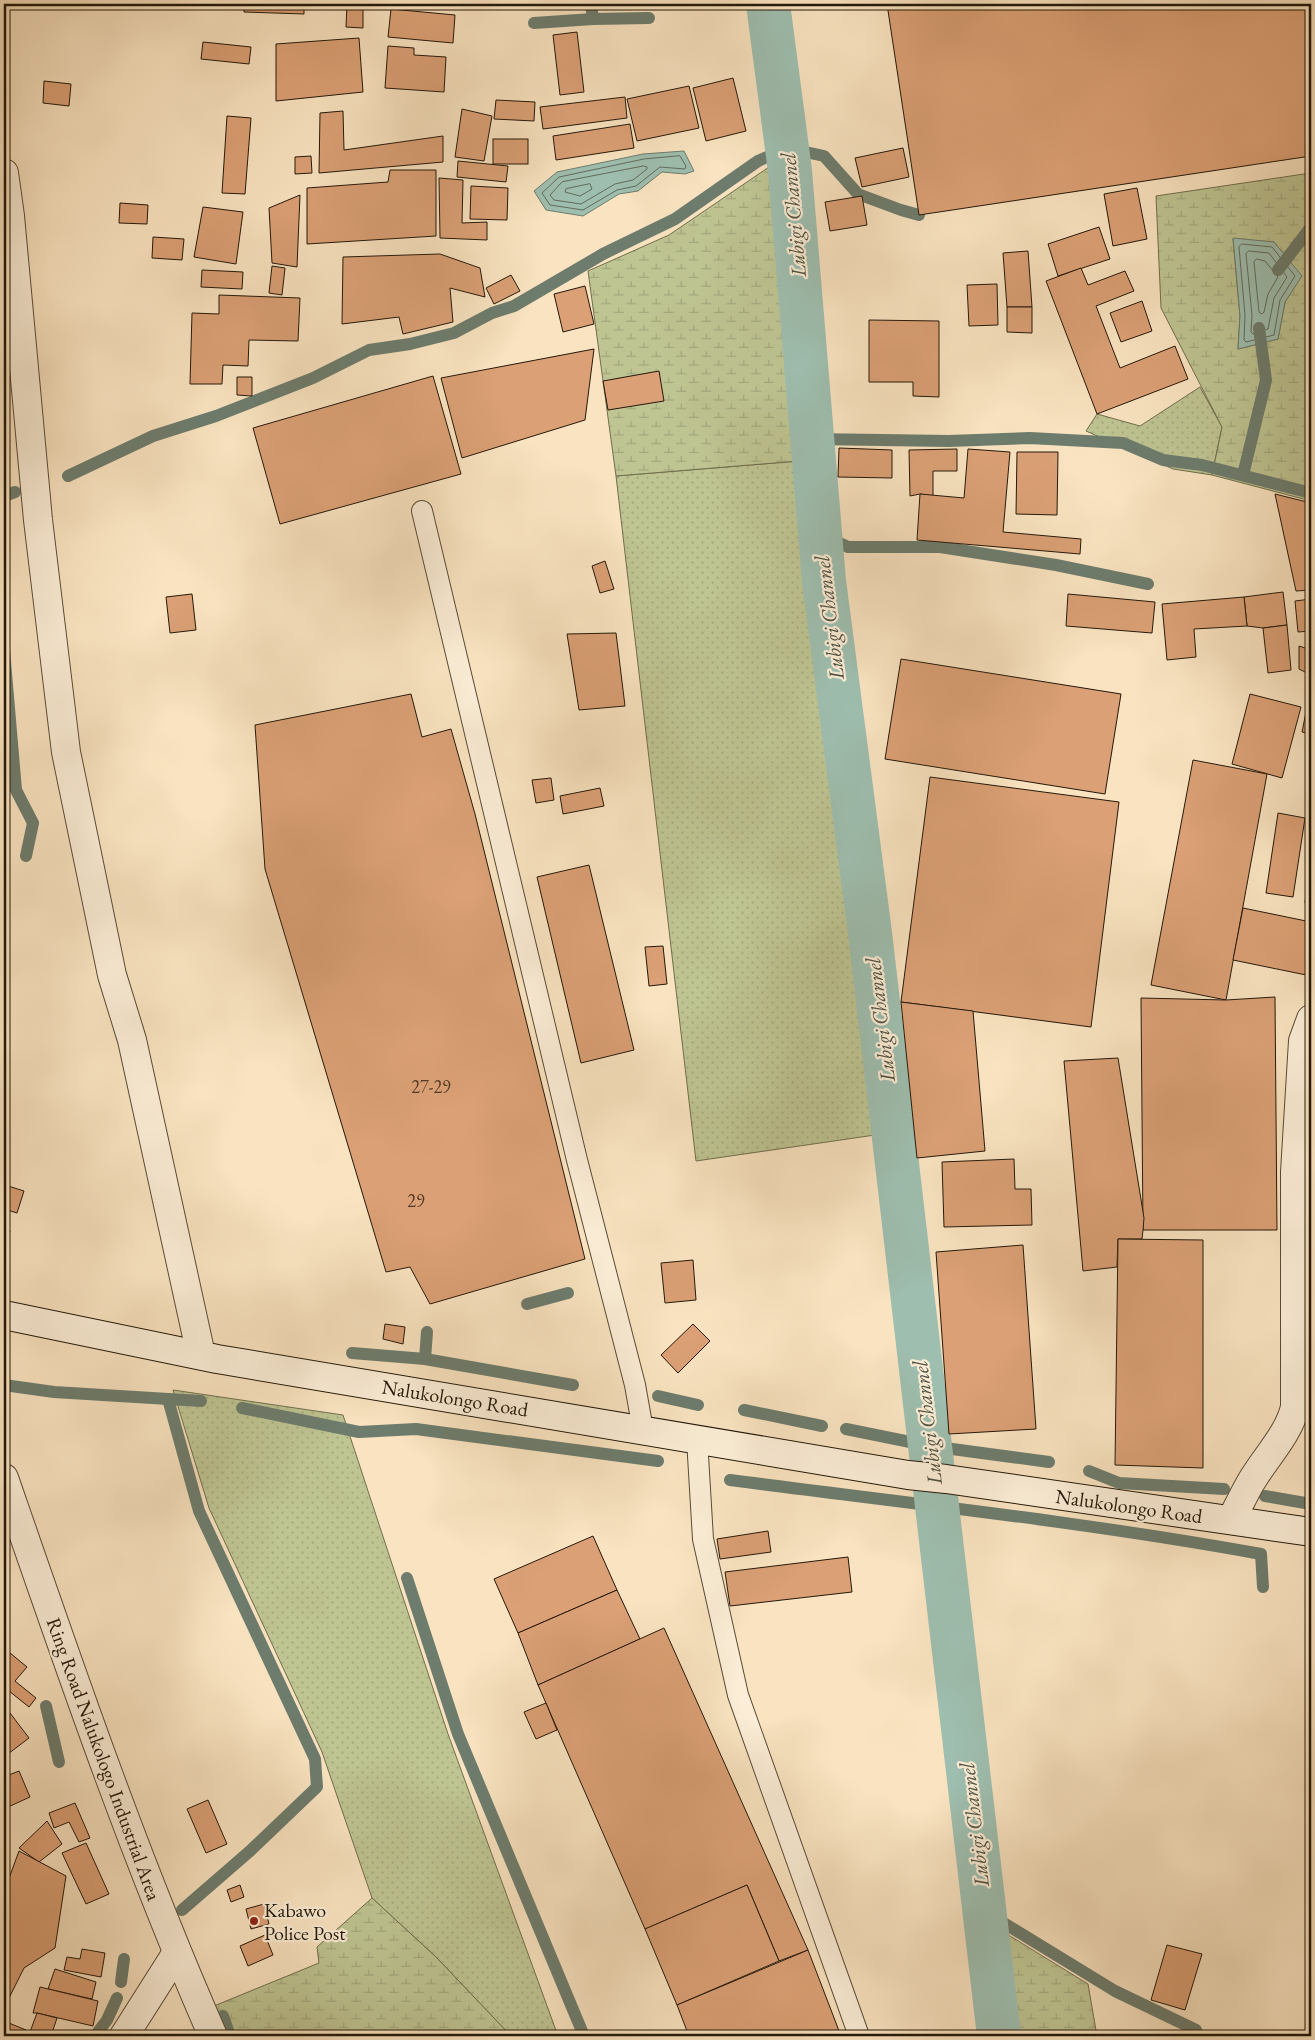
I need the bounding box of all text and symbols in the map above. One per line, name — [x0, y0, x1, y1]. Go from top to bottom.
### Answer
water label: Lubigi Channel — [774, 151, 812, 279]
water label: Lubigi Channel — [808, 553, 850, 683]
water label: Lubigi Channel — [859, 955, 901, 1085]
house number: 27-29 — [411, 1075, 451, 1098]
house number: 29 — [407, 1189, 425, 1212]
water label: Lubigi Channel — [906, 1358, 948, 1488]
street label: Nalukolongo Road — [380, 1374, 531, 1423]
street label: Nalukolongo Road — [1054, 1483, 1205, 1529]
street label: Ring Road Nalukologo Industrial Area — [41, 1614, 167, 1904]
water label: Lubigi Channel — [953, 1760, 995, 1890]
place label: Kabawo Police Post — [264, 1897, 346, 1946]
marker: Kabawo Police Post — [248, 1915, 260, 1927]

